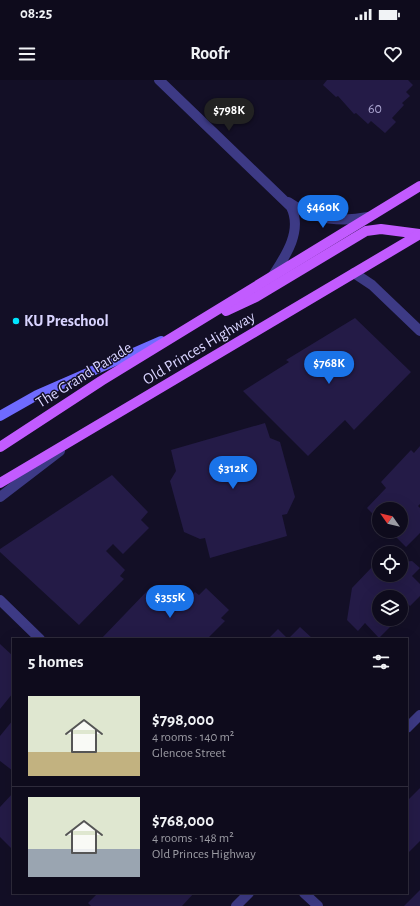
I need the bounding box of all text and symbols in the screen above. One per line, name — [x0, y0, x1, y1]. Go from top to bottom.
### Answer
text: 08:25 — [20, 6, 52, 21]
icon: menu — [16, 43, 38, 65]
icon: heart — [382, 43, 404, 65]
text: Roofr — [190, 45, 230, 63]
pin: $798K — [201, 98, 257, 132]
house number: 60 — [368, 102, 382, 116]
text: $798K — [213, 104, 245, 117]
pin: $460K — [295, 195, 351, 229]
text: $460K — [306, 201, 340, 214]
street label: Old Princes Highway — [140, 308, 259, 389]
place label: KU Preschool — [24, 313, 109, 329]
marker: KU Preschool — [11, 316, 21, 326]
street label: The Grand Parade — [33, 339, 135, 411]
pin: $768K — [301, 351, 357, 385]
text: $768K — [313, 357, 345, 370]
pin: $312K — [205, 456, 261, 490]
text: $312K — [218, 462, 248, 475]
north arrow — [372, 502, 408, 538]
map controls — [372, 502, 408, 626]
button: locate — [372, 546, 408, 582]
pin: $355K — [142, 585, 198, 619]
button: layers — [372, 590, 408, 626]
text: $355K — [155, 591, 185, 604]
icon: filters — [370, 651, 392, 673]
text: 5 homes — [28, 653, 84, 670]
text: $798,000 — [152, 711, 214, 728]
icon: home — [60, 712, 108, 760]
text: 4 rooms · 140 m² — [152, 731, 234, 744]
text: Glencoe Street — [152, 747, 226, 760]
text: $768,000 — [152, 812, 214, 829]
icon: home — [60, 813, 108, 861]
text: 4 rooms · 148 m² — [152, 832, 234, 845]
text: Old Princes Highway — [152, 848, 256, 861]

